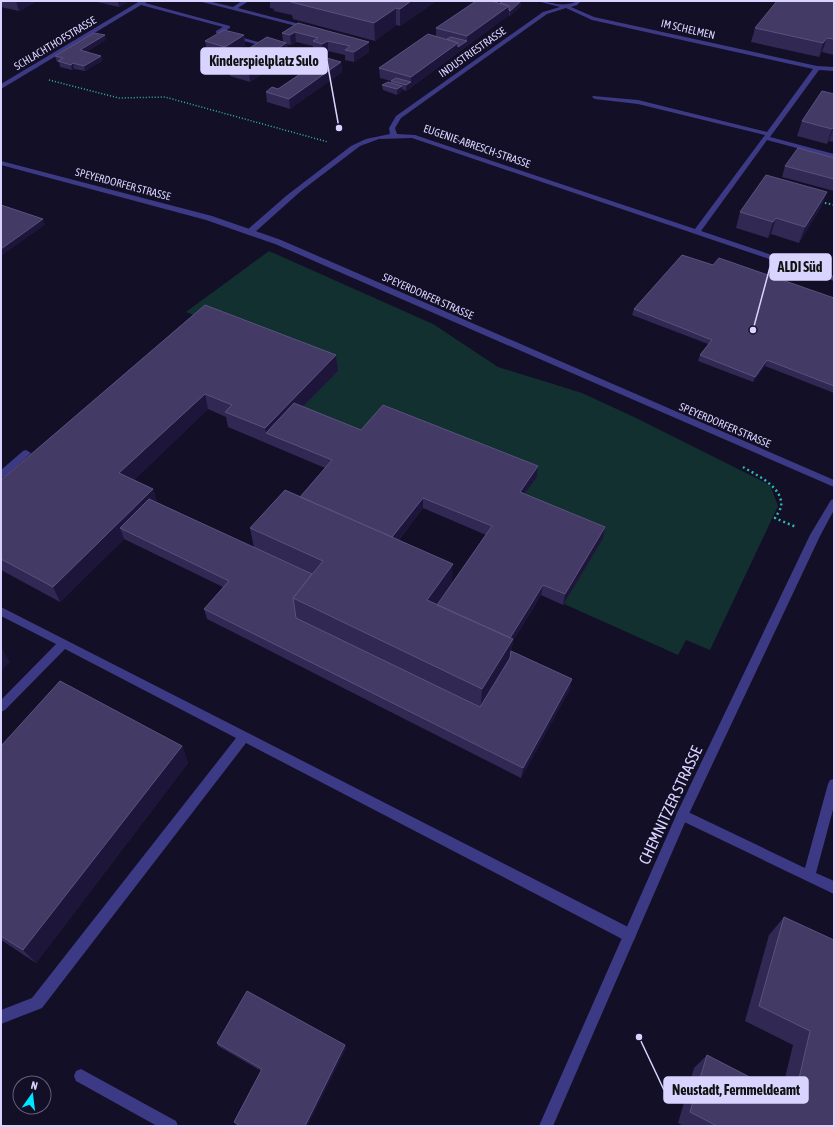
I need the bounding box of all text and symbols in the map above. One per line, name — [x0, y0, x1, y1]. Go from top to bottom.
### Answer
street label: SCHLACHTHOFSTRASSE — [12, 14, 98, 72]
street label: IM SCHELMEN — [660, 17, 716, 41]
street label: INDUSTRIESTRASSE — [436, 24, 508, 79]
callout: Kinderspielplatz Sulo — [201, 48, 327, 74]
text: Kinderspielplatz Sulo — [209, 53, 319, 69]
street label: EUGENIE-ABRESCH-STRASSE — [422, 122, 532, 170]
street label: SPEYERDORFER STRASSE — [74, 165, 172, 203]
callout: ALDI Süd — [770, 254, 831, 280]
text: ALDI Süd — [777, 259, 823, 275]
street label: SPEYERDORFER STRASSE — [381, 271, 476, 322]
street label: SPEYERDORFER STRASSE — [677, 400, 773, 450]
street label: CHEMNITZER STRASSE — [635, 743, 705, 867]
north arrow — [12, 1075, 52, 1115]
callout: Neustadt, Fernmeldeamt — [664, 1077, 808, 1103]
text: N — [30, 1079, 39, 1092]
text: Neustadt, Fernmeldeamt — [672, 1082, 800, 1098]

